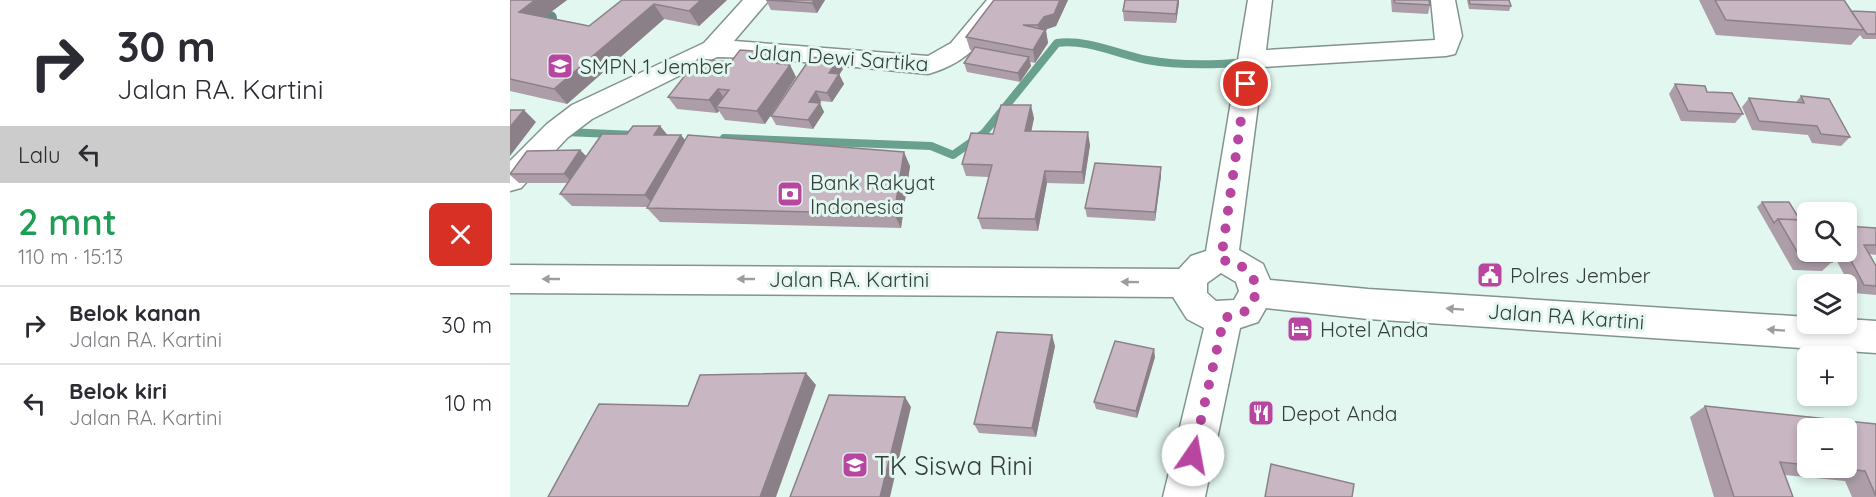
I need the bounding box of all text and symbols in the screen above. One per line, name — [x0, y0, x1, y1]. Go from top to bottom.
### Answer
text: 30 m — [117, 20, 216, 73]
icon: right — [18, 24, 96, 102]
street label: Jalan Dewi Sartika — [747, 38, 929, 76]
school or university icon: SMPN 1 Jember — [545, 51, 575, 81]
place label: SMPN 1 Jember — [580, 53, 732, 79]
pin — [1220, 58, 1271, 109]
icon: arrive — [1229, 67, 1262, 100]
text: Jalan RA. Kartini — [117, 72, 323, 106]
icon: left — [73, 138, 106, 171]
text: Lalu — [18, 141, 61, 169]
place label: Bank Rakyat Indonesia — [810, 169, 935, 219]
bank icon: Bank Rakyat Indonesia — [775, 179, 805, 209]
text: 2 mnt — [18, 199, 117, 244]
map controls — [1797, 202, 1857, 478]
button: search — [1797, 202, 1857, 262]
button: close — [429, 203, 492, 266]
text: 110 m · 15:13 — [18, 244, 123, 269]
public building icon: Polres Jember — [1475, 260, 1505, 290]
place label: Polres Jember — [1510, 262, 1651, 288]
street label: Jalan RA. Kartini — [769, 266, 929, 292]
one-way arrow — [541, 274, 560, 284]
one-way arrow — [736, 274, 755, 284]
button: layers — [1797, 274, 1857, 334]
one-way arrow — [1120, 277, 1139, 287]
street label: Jalan RA Kartini — [1487, 298, 1645, 334]
text: Belok kanan — [69, 299, 201, 327]
one-way arrow — [1446, 305, 1465, 314]
icon: right — [18, 309, 51, 342]
text: 30 m — [441, 311, 492, 339]
hotel icon: Hotel Anda — [1285, 314, 1315, 344]
place label: Hotel Anda — [1320, 316, 1428, 342]
one-way arrow — [1766, 325, 1785, 335]
text: Jalan RA. Kartini — [69, 327, 222, 352]
button: + — [1797, 346, 1857, 406]
text: Belok kiri — [69, 377, 167, 405]
icon: left — [18, 387, 51, 420]
text: 10 m — [445, 389, 492, 417]
restaurant icon: Depot Anda — [1246, 398, 1276, 428]
place label: Depot Anda — [1281, 400, 1398, 426]
text: Jalan RA. Kartini — [69, 405, 222, 430]
button: − — [1797, 418, 1857, 478]
position arrow — [1161, 423, 1225, 487]
place label: TK Siswa Rini — [874, 449, 1033, 482]
school or university icon: TK Siswa Rini — [840, 450, 870, 480]

